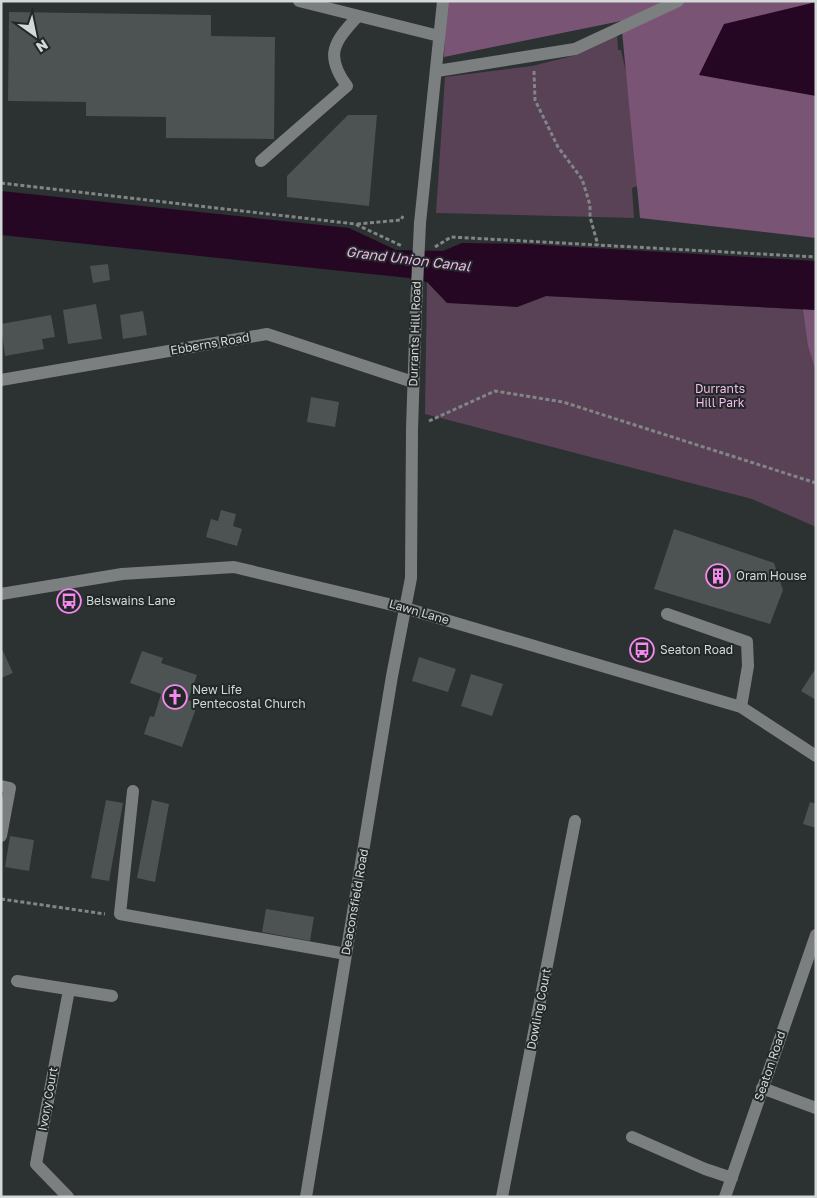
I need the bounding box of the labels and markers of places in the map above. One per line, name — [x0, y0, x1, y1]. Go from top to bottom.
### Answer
building icon: Oram House — [705, 563, 731, 589]
place label: Oram House — [736, 568, 807, 583]
bus stop icon: Belswains Lane — [56, 588, 82, 614]
place label: Belswains Lane — [86, 593, 176, 608]
bus stop icon: Seaton Road — [629, 637, 655, 663]
place label: Seaton Road — [660, 642, 733, 657]
place label: New Life Pentecostal Church — [192, 682, 306, 711]
church icon: New Life Pentecostal Church — [162, 684, 188, 710]

